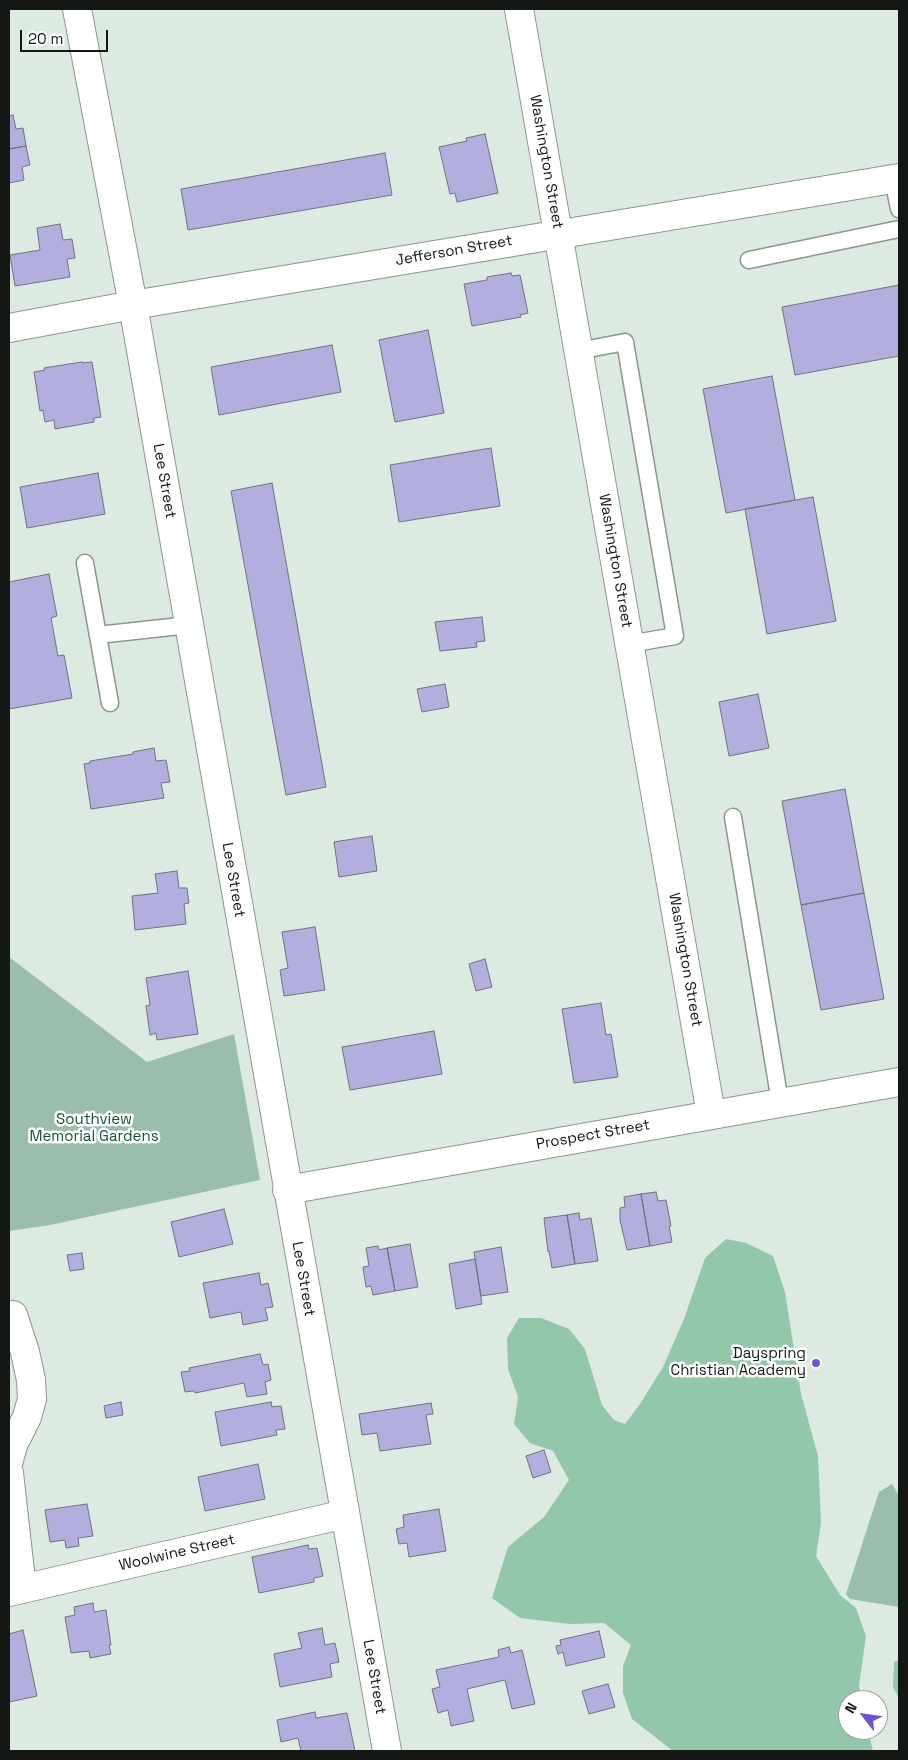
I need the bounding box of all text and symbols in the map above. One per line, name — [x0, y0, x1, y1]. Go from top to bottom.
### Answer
scale bar — [22, 20, 110, 52]
text: 20 m — [28, 29, 63, 48]
street label: Washington Street — [525, 94, 567, 230]
street label: Jefferson Street — [394, 232, 514, 270]
street label: Lee Street — [149, 442, 179, 520]
street label: Washington Street — [594, 493, 636, 629]
street label: Lee Street — [218, 841, 248, 919]
street label: Washington Street — [664, 892, 706, 1028]
park label: Southview Memorial Gardens — [29, 1111, 159, 1146]
street label: Prospect Street — [535, 1116, 651, 1154]
street label: Lee Street — [288, 1240, 318, 1318]
place label: Dayspring Christian Academy — [671, 1345, 806, 1380]
marker: Dayspring Christian Academy — [810, 1357, 822, 1369]
street label: Woolwine Street — [117, 1531, 237, 1575]
street label: Lee Street — [359, 1638, 389, 1716]
north arrow — [838, 1690, 888, 1740]
text: N — [841, 1699, 861, 1717]

